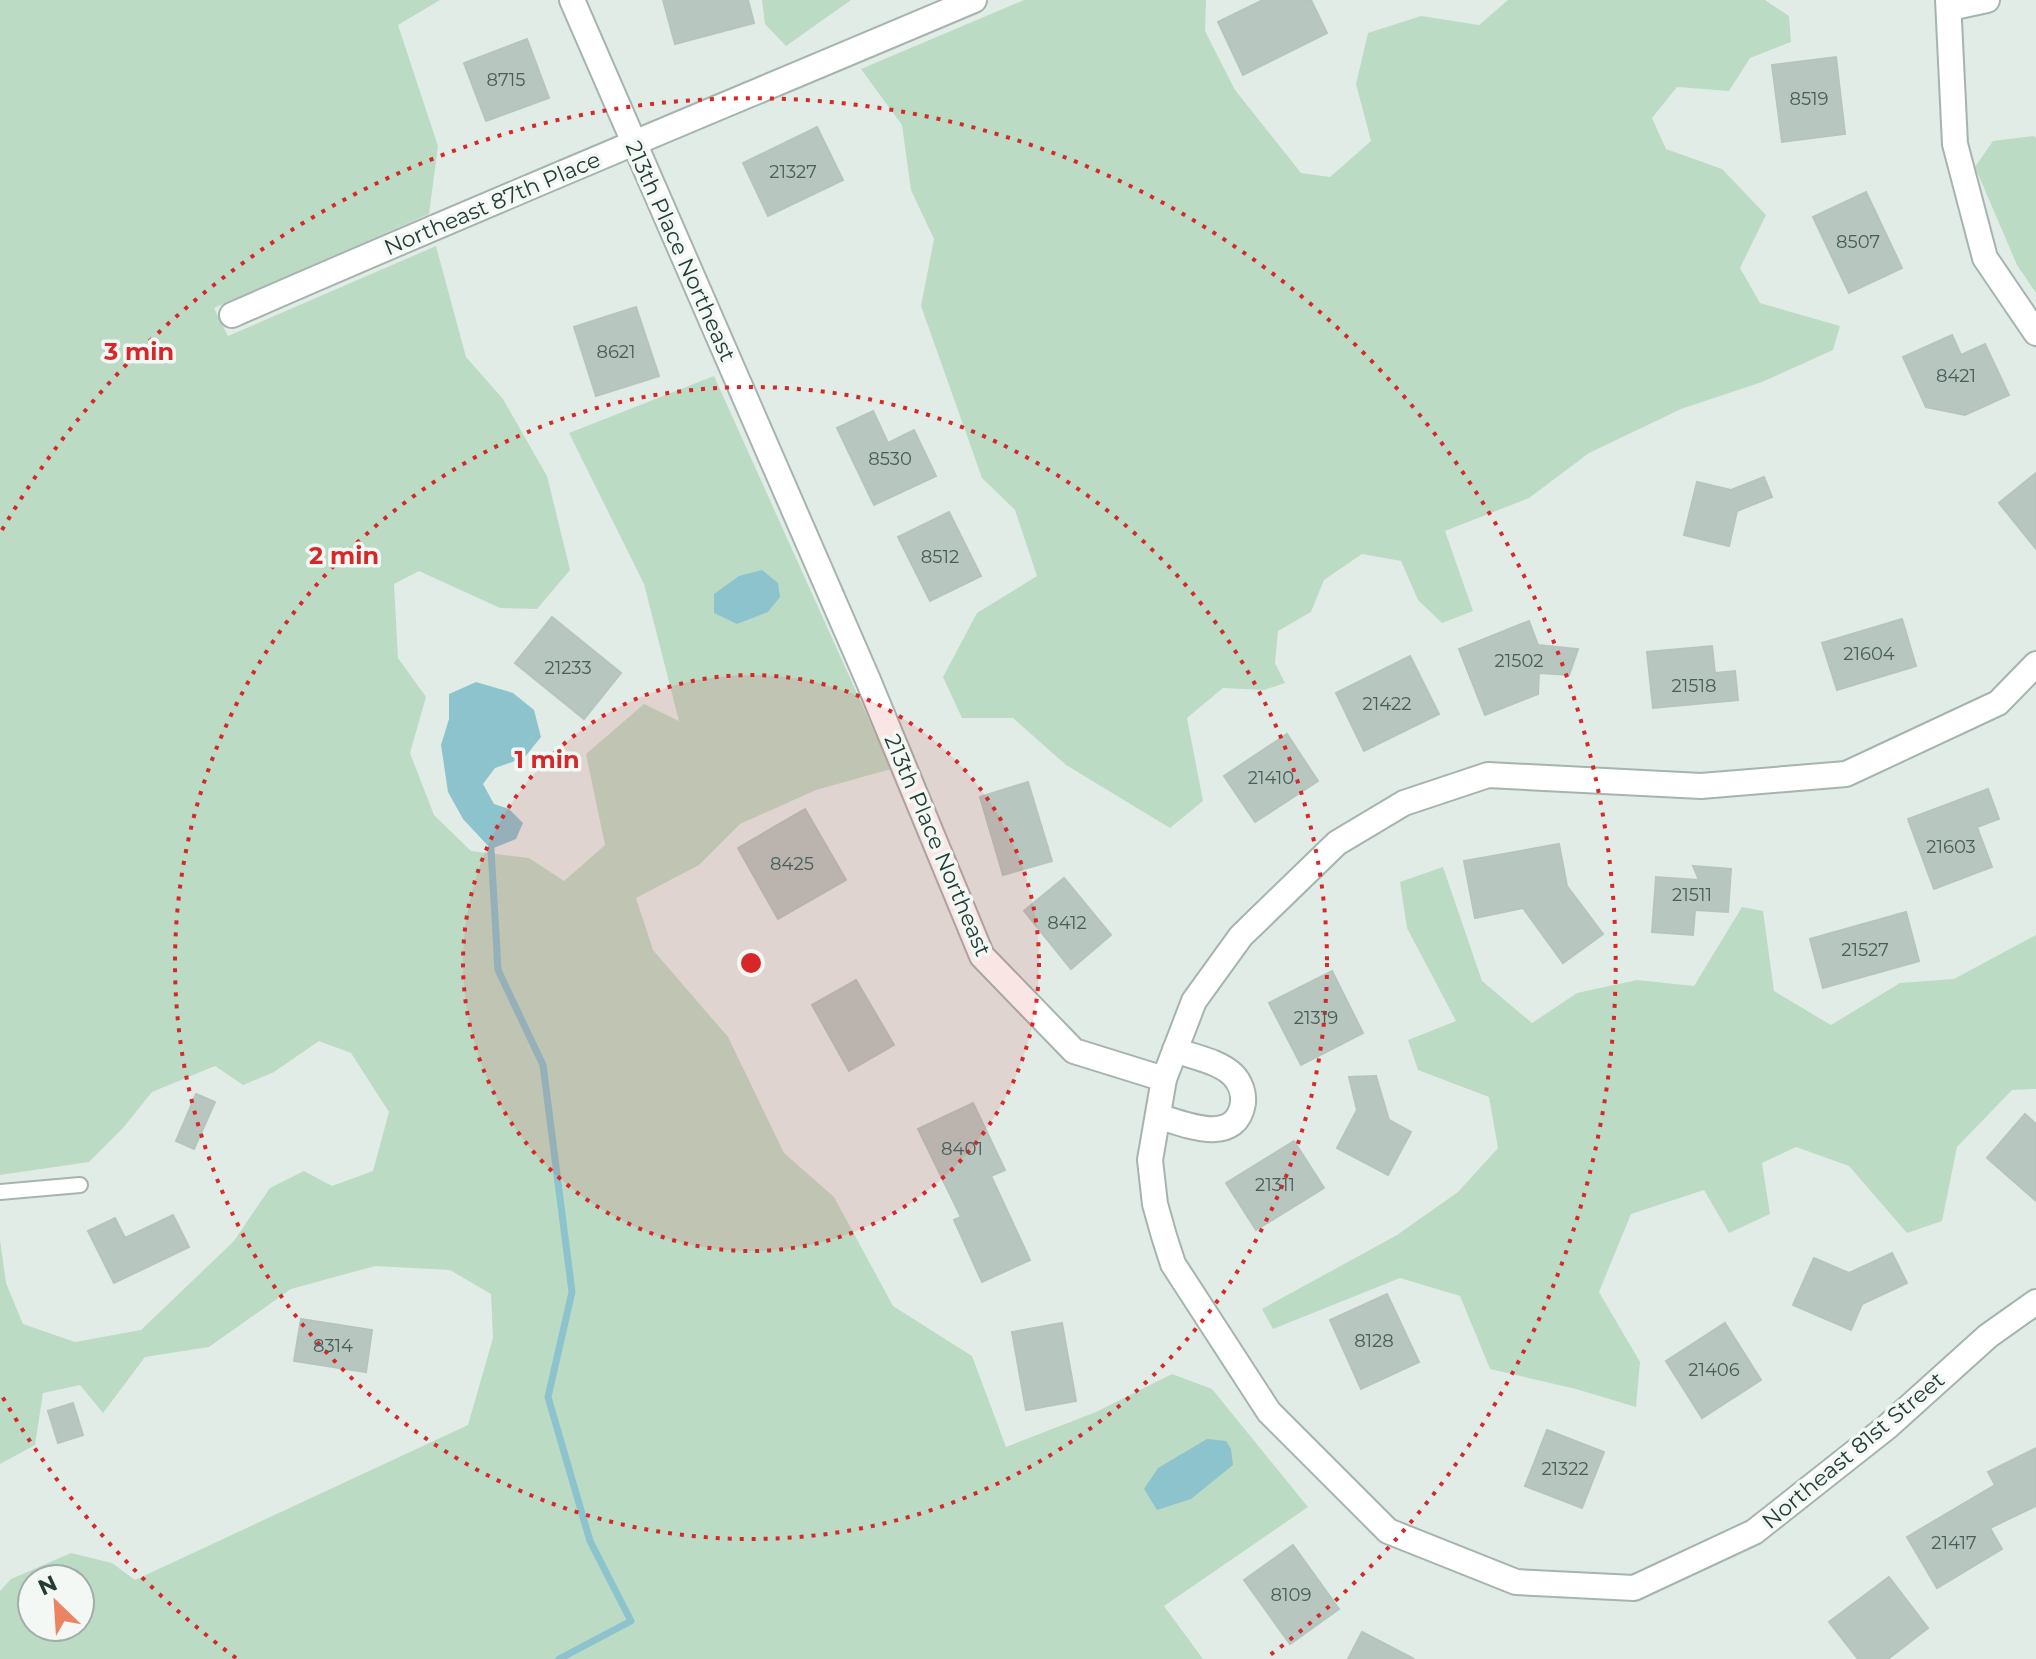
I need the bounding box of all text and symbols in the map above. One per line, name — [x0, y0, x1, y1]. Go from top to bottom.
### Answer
house number: 8715 — [487, 69, 525, 91]
house number: 8519 — [1789, 88, 1829, 110]
street label: 213th Place Northeast — [620, 137, 741, 366]
street label: Northeast 87th Place — [380, 146, 604, 261]
house number: 21327 — [769, 161, 817, 183]
house number: 8507 — [1836, 231, 1880, 253]
text: 3 min — [103, 337, 174, 366]
house number: 8621 — [596, 341, 636, 363]
house number: 8421 — [1936, 365, 1976, 387]
house number: 8530 — [868, 448, 912, 470]
text: 2 min — [309, 541, 379, 570]
house number: 8512 — [921, 546, 959, 568]
house number: 21604 — [1843, 643, 1895, 665]
house number: 21502 — [1494, 650, 1544, 672]
house number: 21233 — [544, 657, 592, 679]
house number: 21518 — [1672, 675, 1716, 697]
house number: 21422 — [1362, 693, 1412, 715]
street label: 213th Place Northeast — [878, 730, 997, 960]
text: 1 min — [514, 745, 580, 774]
house number: 21410 — [1248, 767, 1294, 789]
house number: 21603 — [1926, 836, 1976, 858]
house number: 8425 — [770, 853, 814, 875]
house number: 21511 — [1672, 884, 1712, 906]
house number: 8412 — [1047, 912, 1087, 934]
house number: 21527 — [1841, 939, 1889, 961]
centre of rings — [737, 949, 765, 977]
house number: 21319 — [1294, 1007, 1338, 1029]
house number: 8401 — [941, 1138, 983, 1160]
house number: 21311 — [1255, 1174, 1295, 1196]
house number: 8128 — [1354, 1330, 1394, 1352]
house number: 8314 — [313, 1335, 353, 1357]
house number: 21406 — [1688, 1359, 1740, 1381]
street label: Northeast 81st Street — [1757, 1366, 1950, 1535]
house number: 21322 — [1541, 1458, 1589, 1480]
house number: 21417 — [1931, 1532, 1977, 1554]
north arrow — [16, 1563, 96, 1643]
text: N — [34, 1569, 62, 1601]
house number: 8109 — [1271, 1584, 1311, 1606]

